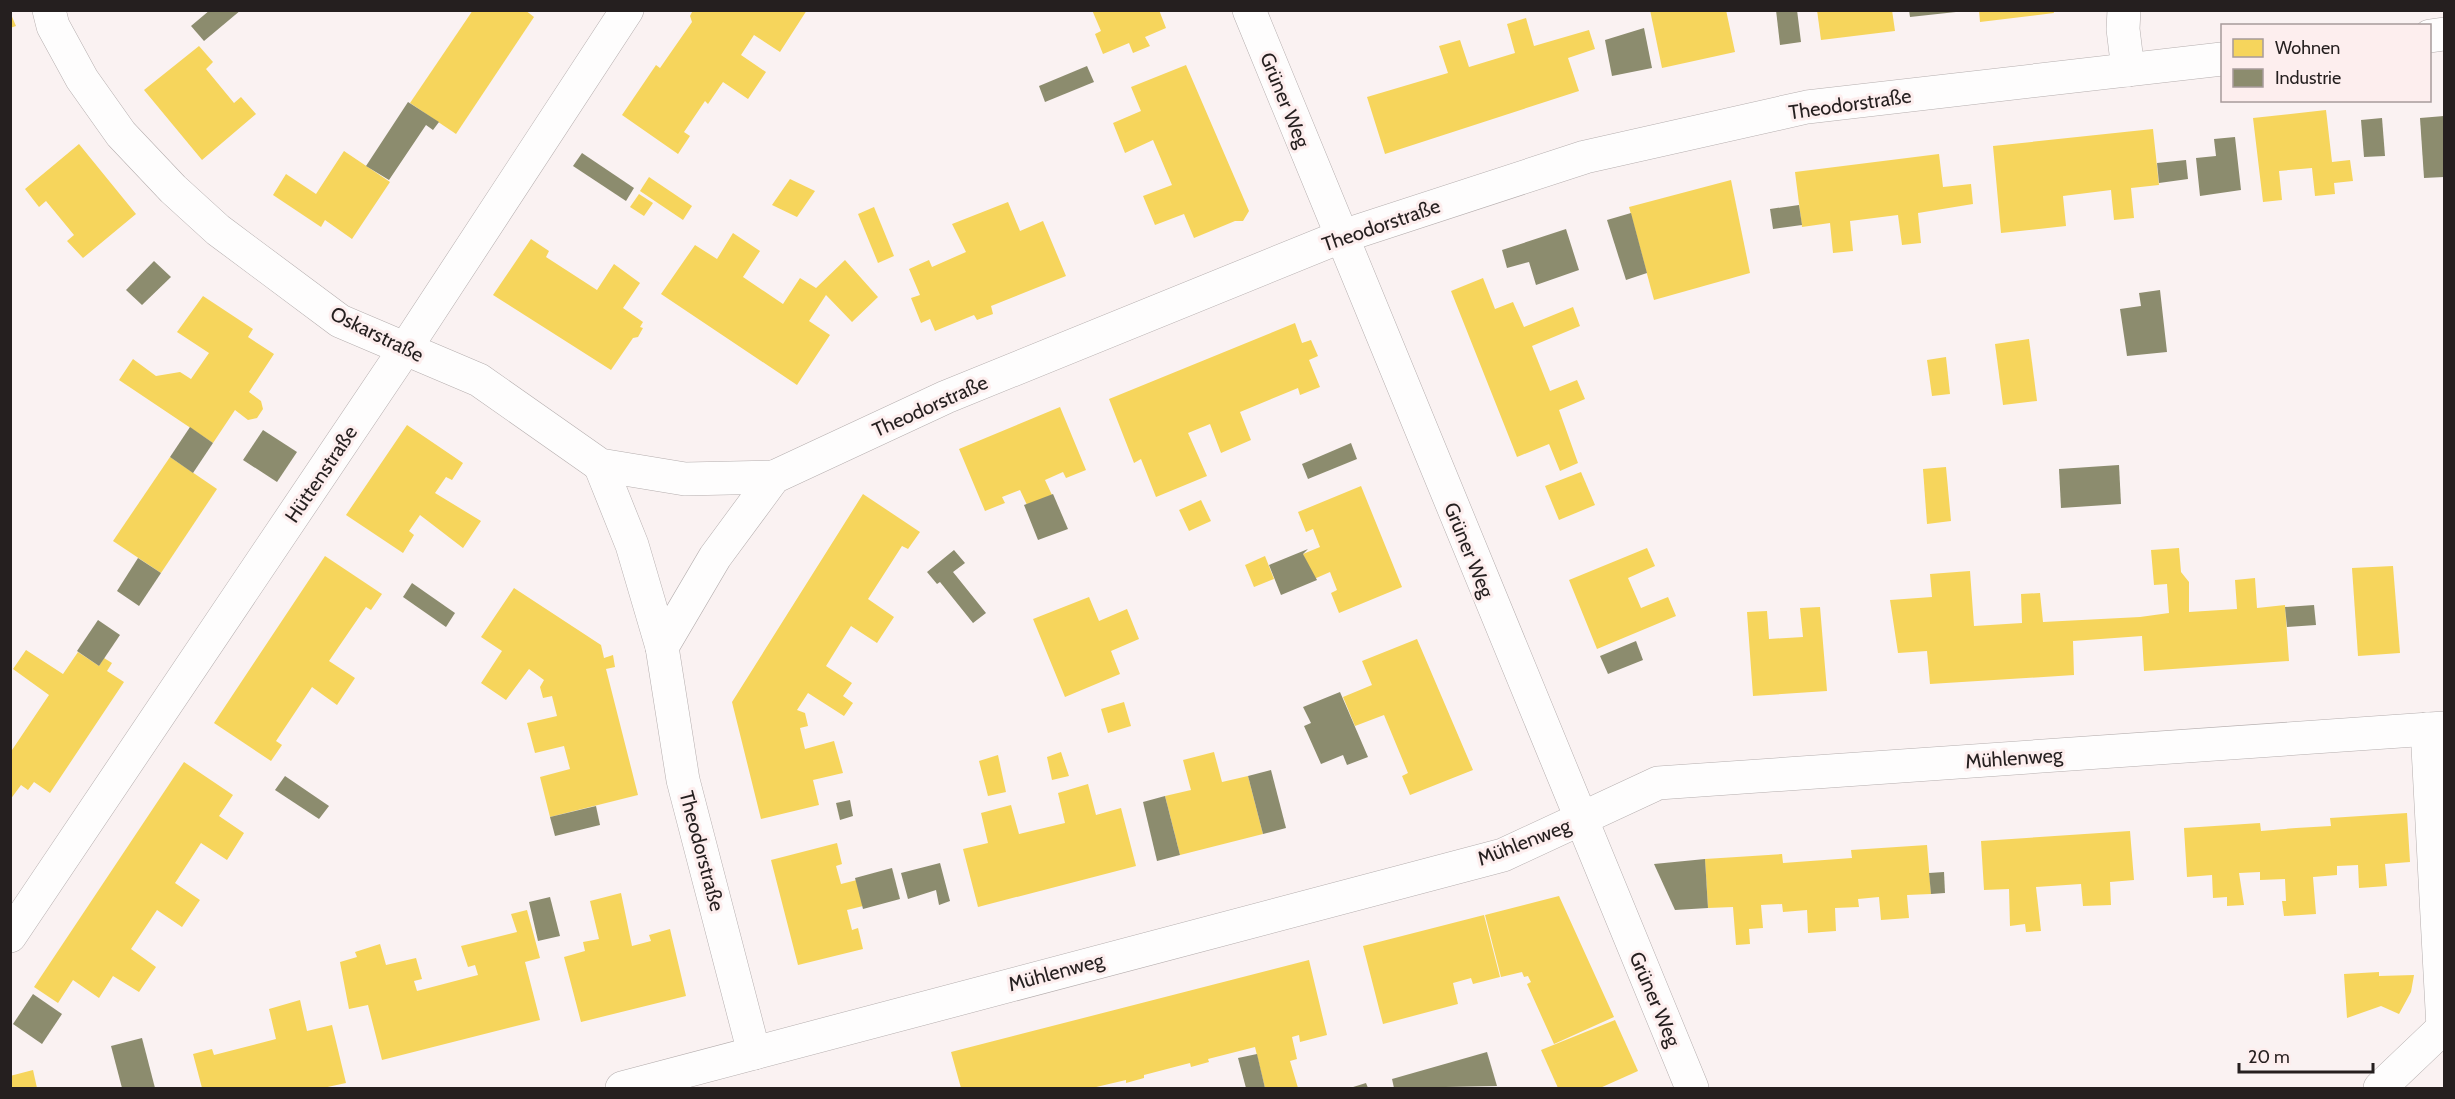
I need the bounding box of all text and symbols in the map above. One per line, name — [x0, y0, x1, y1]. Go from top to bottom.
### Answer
legend — [2221, 24, 2431, 102]
text: Wohnen — [2275, 37, 2340, 59]
street label: Grüner Weg — [1255, 49, 1315, 152]
text: Industrie — [2275, 67, 2341, 89]
street label: Theodorstraße — [1787, 84, 1913, 124]
street label: Theodorstraße — [1319, 194, 1443, 256]
street label: Oskarstraße — [326, 301, 428, 367]
street label: Theodorstraße — [869, 370, 991, 442]
street label: Hüttenstraße — [280, 421, 362, 527]
street label: Grüner Weg — [1439, 499, 1499, 602]
street label: Mühlenweg — [1964, 743, 2065, 773]
street label: Theodorstraße — [674, 788, 730, 914]
street label: Mühlenweg — [1474, 813, 1575, 871]
street label: Mühlenweg — [1006, 947, 1107, 996]
street label: Grüner Weg — [1624, 948, 1686, 1051]
scale bar — [2239, 1036, 2372, 1074]
text: 20 m — [2248, 1046, 2290, 1068]

